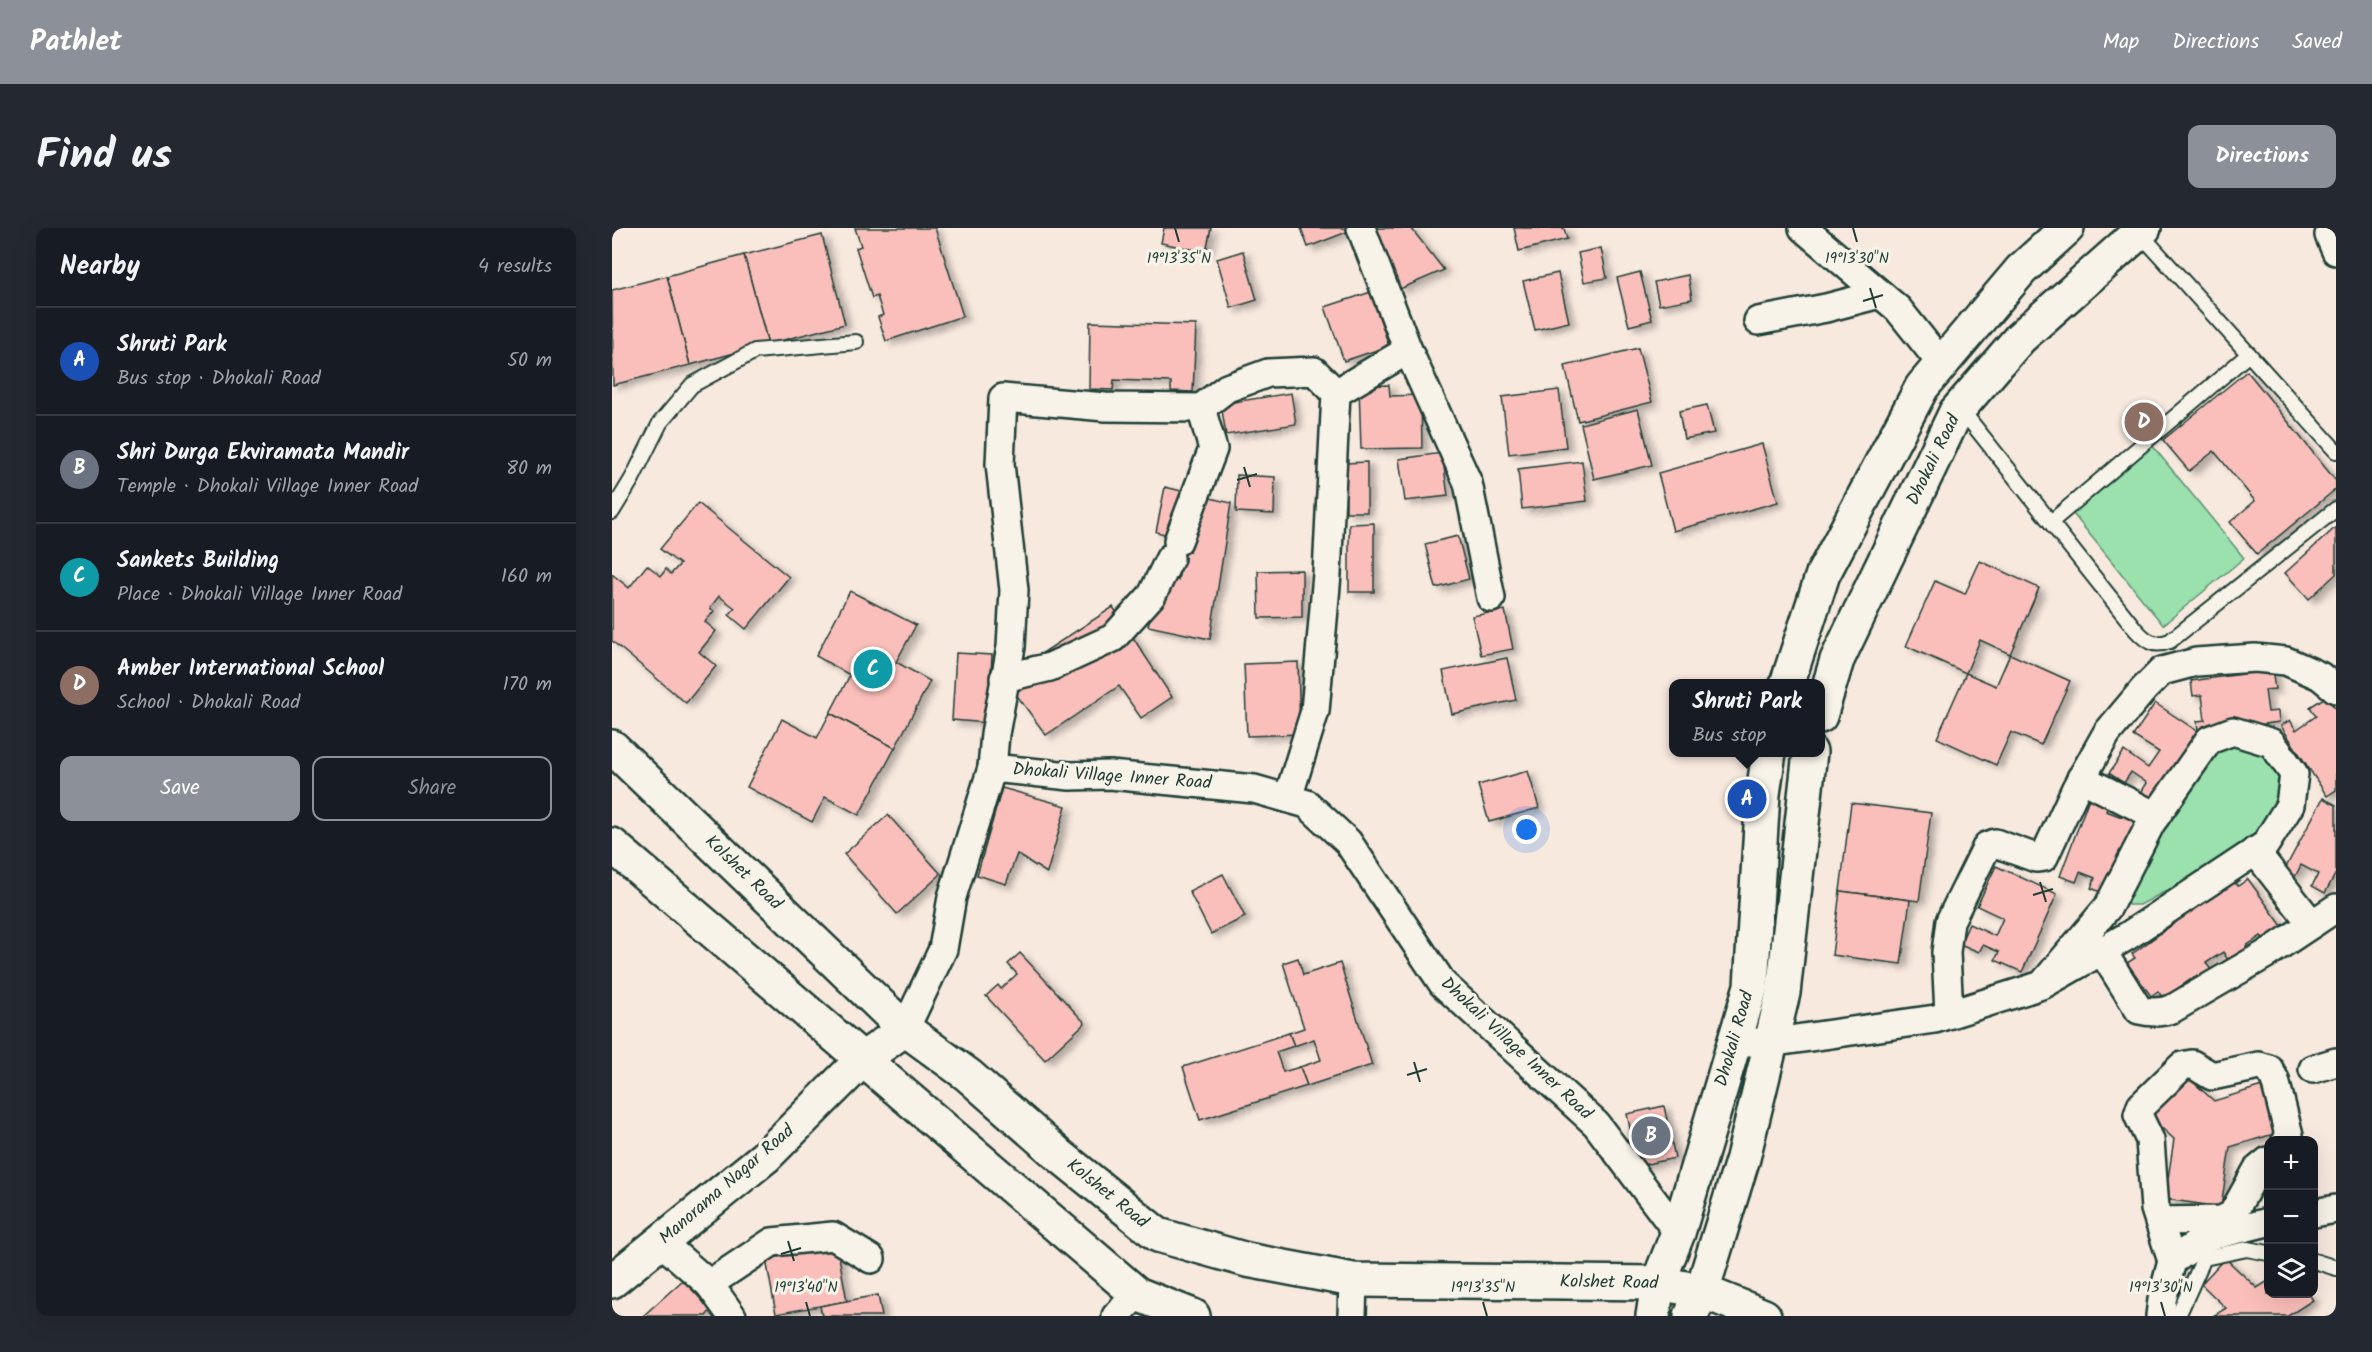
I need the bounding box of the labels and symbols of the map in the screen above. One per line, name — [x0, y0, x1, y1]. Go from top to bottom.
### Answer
text: 19°13'35"N — [1147, 247, 1211, 271]
text: 19°13'30"N — [1825, 247, 1889, 271]
pin: D — [2124, 400, 2164, 444]
street label: Dhokali Road — [1899, 409, 1969, 511]
pin: C — [854, 646, 892, 692]
street label: Dhokali Village Inner Road — [1012, 756, 1213, 798]
pin: A — [1728, 776, 1766, 822]
your location — [1512, 815, 1541, 844]
street label: Kolshet Road — [697, 828, 789, 918]
street label: Dhokali Village Inner Road — [1433, 970, 1600, 1128]
street label: Dhokali Road — [1708, 987, 1763, 1090]
pin: B — [1632, 1114, 1670, 1158]
street label: Manorama Nagar Road — [653, 1117, 802, 1252]
street label: Kolshet Road — [1059, 1152, 1155, 1237]
street label: Kolshet Road — [1559, 1268, 1660, 1298]
text: 19°13'40"N — [774, 1276, 838, 1300]
text: 19°13'35"N — [1451, 1276, 1515, 1300]
text: 19°13'30"N — [2129, 1276, 2193, 1300]

